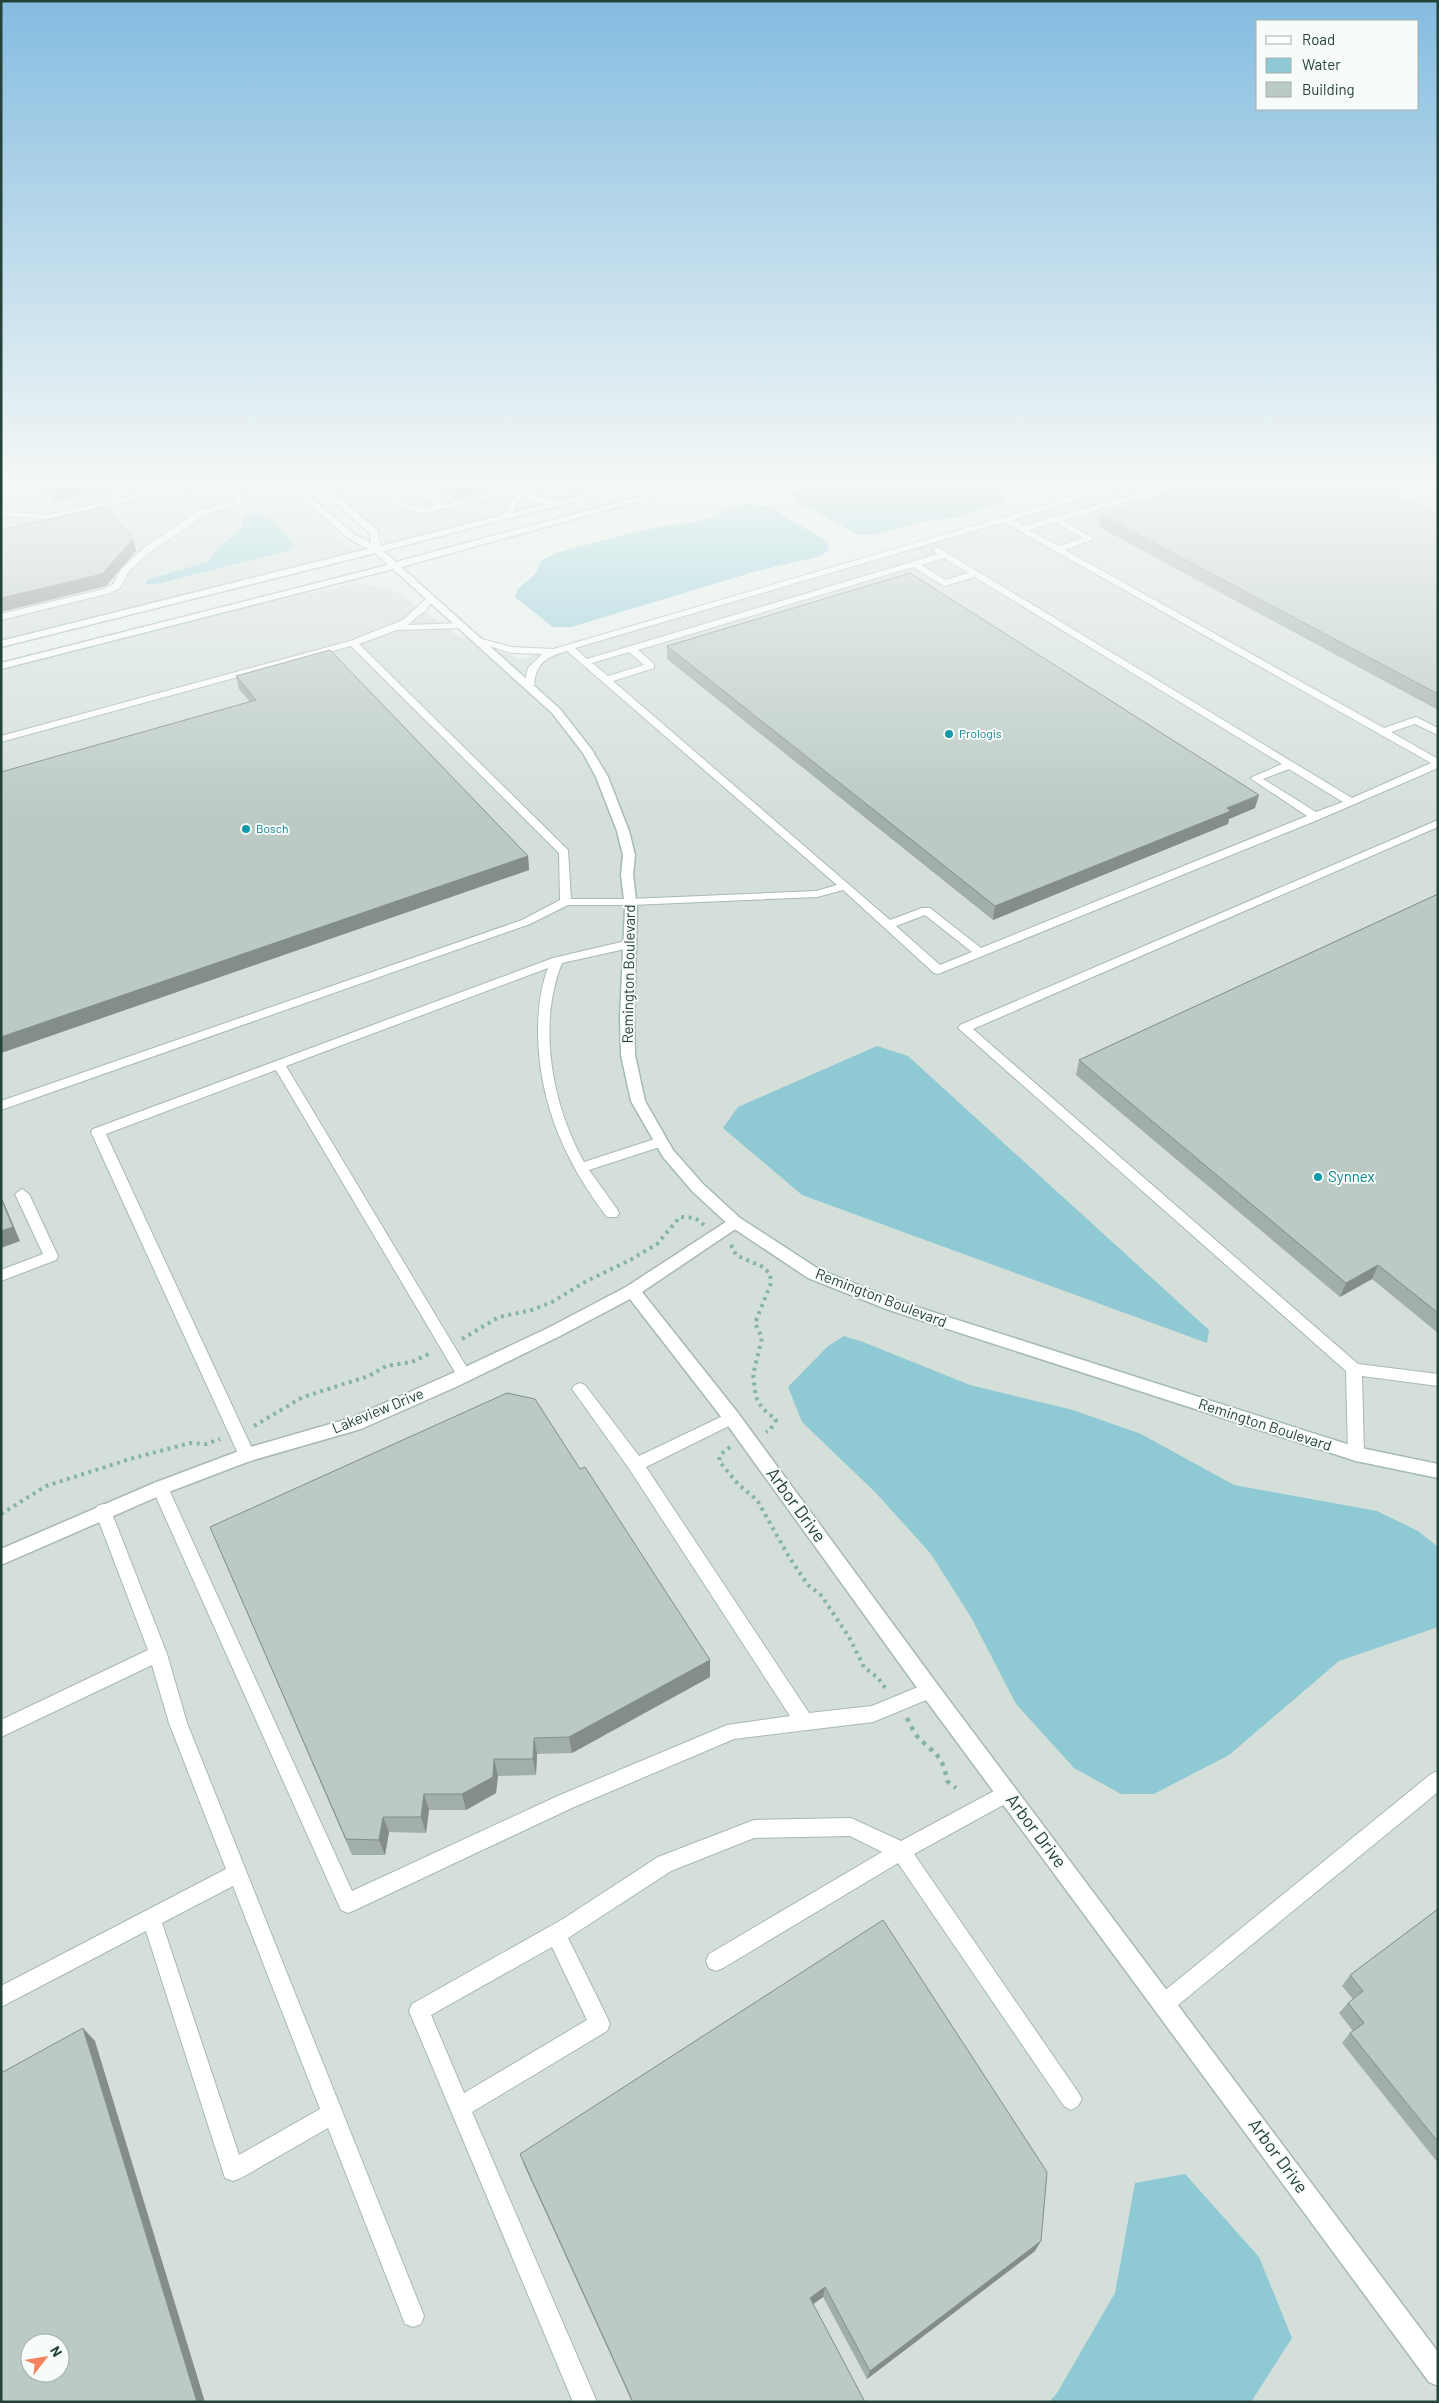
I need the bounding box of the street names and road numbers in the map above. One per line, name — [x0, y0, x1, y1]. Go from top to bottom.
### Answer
street label: Remington Boulevard — [618, 904, 638, 1044]
street label: Remington Boulevard — [813, 1264, 949, 1330]
street label: Lakeview Drive — [329, 1384, 426, 1437]
street label: Remington Boulevard — [1196, 1394, 1334, 1454]
street label: Arbor Drive — [762, 1463, 831, 1546]
street label: Arbor Drive — [1002, 1789, 1072, 1872]
street label: Arbor Drive — [1244, 2114, 1313, 2197]

